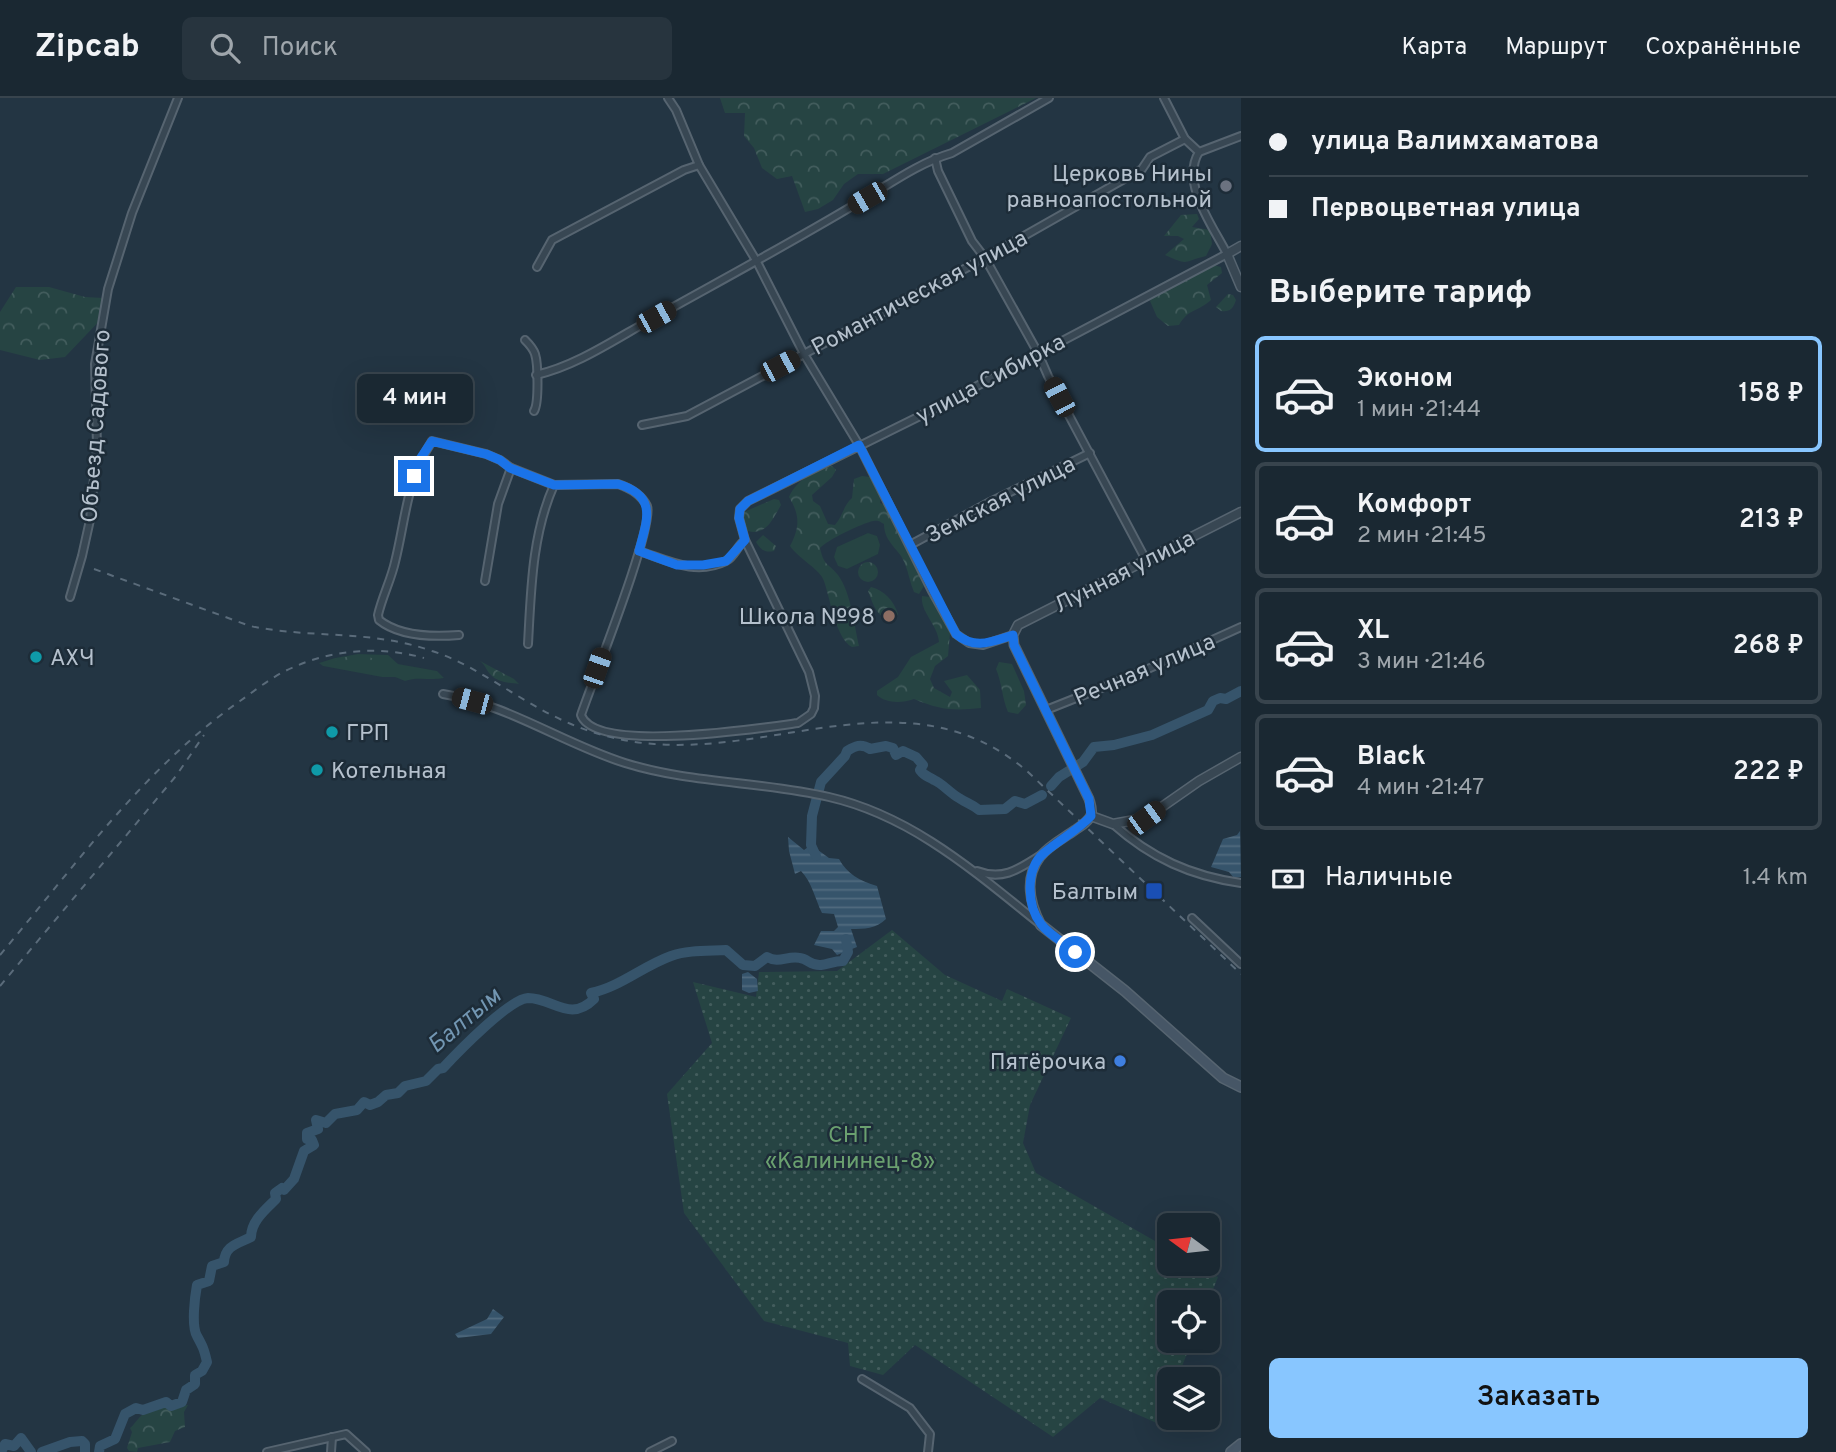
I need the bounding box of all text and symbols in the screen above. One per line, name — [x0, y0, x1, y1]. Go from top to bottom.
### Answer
search box — [182, 17, 672, 80]
text: Zipcab — [35, 27, 140, 69]
icon: search — [206, 29, 244, 67]
text: Поиск — [262, 32, 338, 65]
text: Карта — [1401, 33, 1467, 63]
text: Маршрут — [1505, 33, 1607, 63]
text: Сохранённые — [1645, 33, 1801, 63]
text: улица Валимхаматова — [1311, 126, 1599, 159]
place label: Церковь Нины равноапостольной — [1007, 161, 1212, 216]
car — [844, 178, 891, 218]
marker: Церковь Нины равноапостольной — [1218, 178, 1234, 194]
text: Первоцветная улица — [1311, 193, 1580, 226]
street label: Романтическая улица — [807, 225, 1033, 364]
text: Выберите тариф — [1269, 274, 1532, 314]
car — [633, 298, 680, 336]
street label: Объезд Садового — [76, 328, 119, 524]
street label: улица Сибирка — [911, 329, 1071, 432]
car — [757, 347, 804, 385]
icon: car — [1273, 363, 1336, 426]
text: Эконом — [1357, 363, 1453, 396]
callout: 4 мин — [356, 374, 472, 424]
car — [1040, 374, 1079, 420]
text: 158 ₽ — [1738, 378, 1804, 411]
text: 4 мин — [383, 384, 447, 413]
text: 1 мин · 21:44 — [1357, 396, 1481, 425]
street label: Земская улица — [921, 451, 1081, 551]
route end — [398, 460, 430, 492]
icon: car — [1273, 489, 1336, 552]
text: Комфорт — [1357, 489, 1471, 522]
text: 213 ₽ — [1739, 504, 1804, 537]
text: 2 мин · 21:45 — [1357, 522, 1487, 551]
street label: Лунная улица — [1050, 525, 1200, 621]
place label: Школа №98 — [739, 604, 875, 633]
marker: Школа №98 — [881, 608, 897, 624]
icon: car — [1273, 615, 1336, 678]
text: XL — [1357, 615, 1389, 648]
street label: Речная улица — [1070, 628, 1220, 714]
text: 268 ₽ — [1733, 630, 1804, 663]
place label: АХЧ — [50, 645, 95, 674]
car — [581, 645, 614, 691]
text: 3 мин · 21:46 — [1357, 648, 1486, 677]
marker: АХЧ — [28, 649, 44, 665]
car — [449, 685, 496, 717]
place label: ГРП — [346, 720, 389, 749]
marker: ГРП — [324, 724, 340, 740]
icon: car — [1273, 741, 1336, 804]
text: Black — [1357, 741, 1426, 774]
text: 222 ₽ — [1733, 756, 1804, 789]
place label: Котельная — [331, 758, 446, 787]
marker: Котельная — [309, 762, 325, 778]
text: 4 мин · 21:47 — [1357, 774, 1484, 803]
car — [1123, 797, 1170, 839]
icon: cash — [1269, 860, 1307, 898]
text: Наличные — [1325, 862, 1453, 895]
text: 1.4 km — [1743, 864, 1808, 893]
place label: Балтым — [1052, 879, 1138, 908]
marker: Балтым — [1144, 881, 1164, 901]
route start — [1059, 936, 1091, 968]
water label: Балтым — [422, 982, 509, 1061]
place label: Пятёрочка — [990, 1049, 1106, 1078]
marker: Пятёрочка — [1112, 1053, 1128, 1069]
park label: СНТ «Калининец-8» — [765, 1122, 935, 1177]
north arrow — [1157, 1213, 1220, 1276]
map controls — [1157, 1213, 1220, 1430]
button: locate — [1157, 1290, 1220, 1353]
button: Заказать — [1269, 1358, 1808, 1438]
button: layers — [1157, 1367, 1220, 1430]

